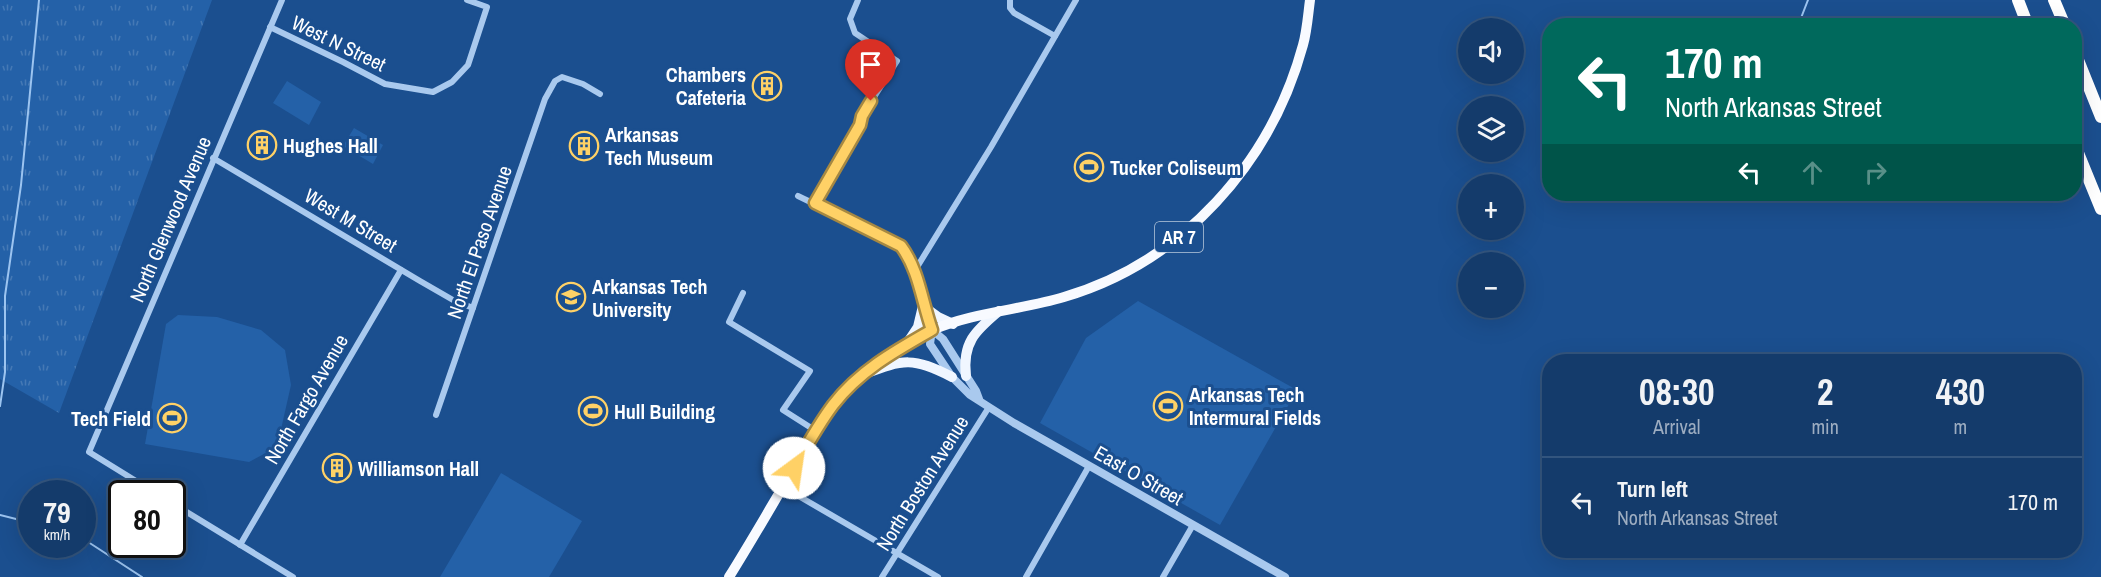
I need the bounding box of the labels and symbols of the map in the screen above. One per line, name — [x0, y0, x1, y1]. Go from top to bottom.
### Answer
street label: West N Street — [287, 9, 391, 78]
pin — [845, 39, 896, 101]
place label: Chambers Cafeteria — [666, 61, 746, 111]
building icon: Chambers Cafeteria — [751, 70, 783, 102]
place label: Arkansas Tech Museum — [605, 121, 713, 171]
building icon: Hughes Hall — [246, 129, 278, 161]
building icon: Arkansas Tech Museum — [568, 130, 600, 162]
street label: North Glenwood Avenue — [123, 132, 217, 306]
place label: Hughes Hall — [283, 132, 378, 159]
sports icon: Tucker Coliseum — [1073, 151, 1105, 183]
place label: Tucker Coliseum — [1110, 154, 1241, 181]
street label: North El Paso Avenue — [440, 162, 518, 322]
street label: West M Street — [300, 182, 403, 258]
road number: AR 7 — [1155, 222, 1203, 252]
place label: Arkansas Tech University — [592, 273, 707, 323]
school or university icon: Arkansas Tech University — [555, 281, 587, 313]
street label: North Fargo Avenue — [258, 329, 354, 469]
place label: Arkansas Tech Intermural Fields — [1189, 381, 1321, 431]
sports icon: Arkansas Tech Intermural Fields — [1152, 390, 1184, 422]
sports icon: Hull Building — [577, 395, 609, 427]
place label: Hull Building — [614, 398, 715, 425]
sports icon: Tech Field — [156, 402, 188, 434]
place label: Tech Field — [71, 405, 151, 432]
street label: North Boston Avenue — [870, 410, 974, 556]
position arrow — [762, 436, 826, 500]
street label: East O Street — [1090, 439, 1189, 512]
building icon: Williamson Hall — [321, 452, 353, 484]
place label: Williamson Hall — [358, 455, 479, 482]
speed limit sign: 80 — [108, 480, 186, 558]

